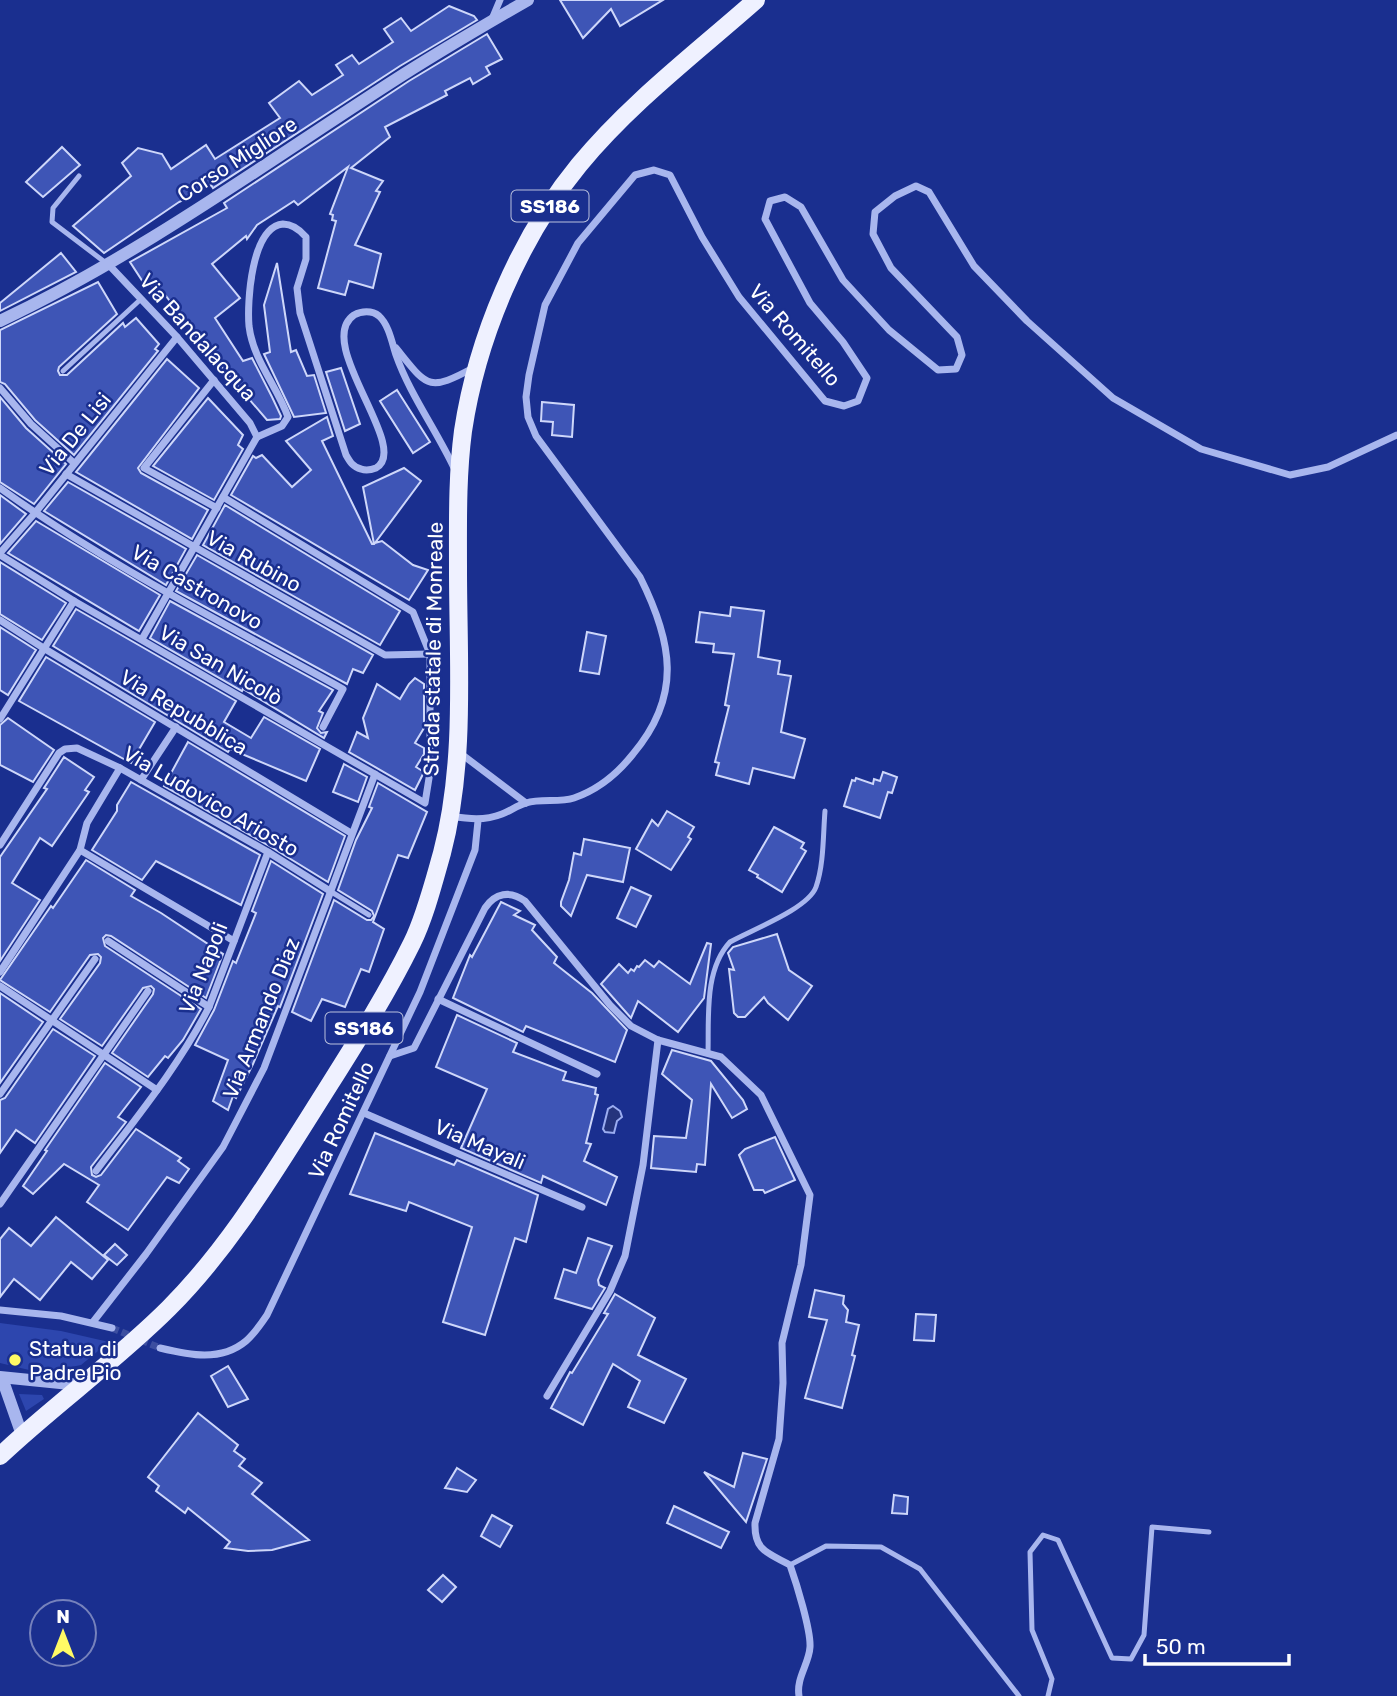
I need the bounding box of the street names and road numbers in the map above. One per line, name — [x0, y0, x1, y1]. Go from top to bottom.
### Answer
street label: Corso Migliore — [172, 111, 302, 207]
road number: SS186 — [512, 190, 588, 222]
street label: Via Bandalacqua — [134, 268, 262, 406]
street label: Via Romitello — [744, 279, 846, 391]
street label: Via De Lisi — [34, 387, 116, 481]
street label: Strada statale di Monreale — [418, 522, 448, 776]
street label: Via Rubino — [202, 525, 306, 597]
street label: Via Castronovo — [127, 539, 267, 635]
street label: Via San Nicolò — [155, 620, 287, 710]
street label: Via Repubblica — [116, 664, 252, 760]
street label: Via Ludovico Ariosto — [119, 740, 303, 862]
street label: Via Napoli — [173, 919, 233, 1017]
street label: Via Armando Diaz — [217, 934, 305, 1102]
road number: SS186 — [326, 1012, 402, 1044]
street label: Via Romitello — [303, 1057, 379, 1183]
street label: Via Mayali — [431, 1114, 529, 1174]

